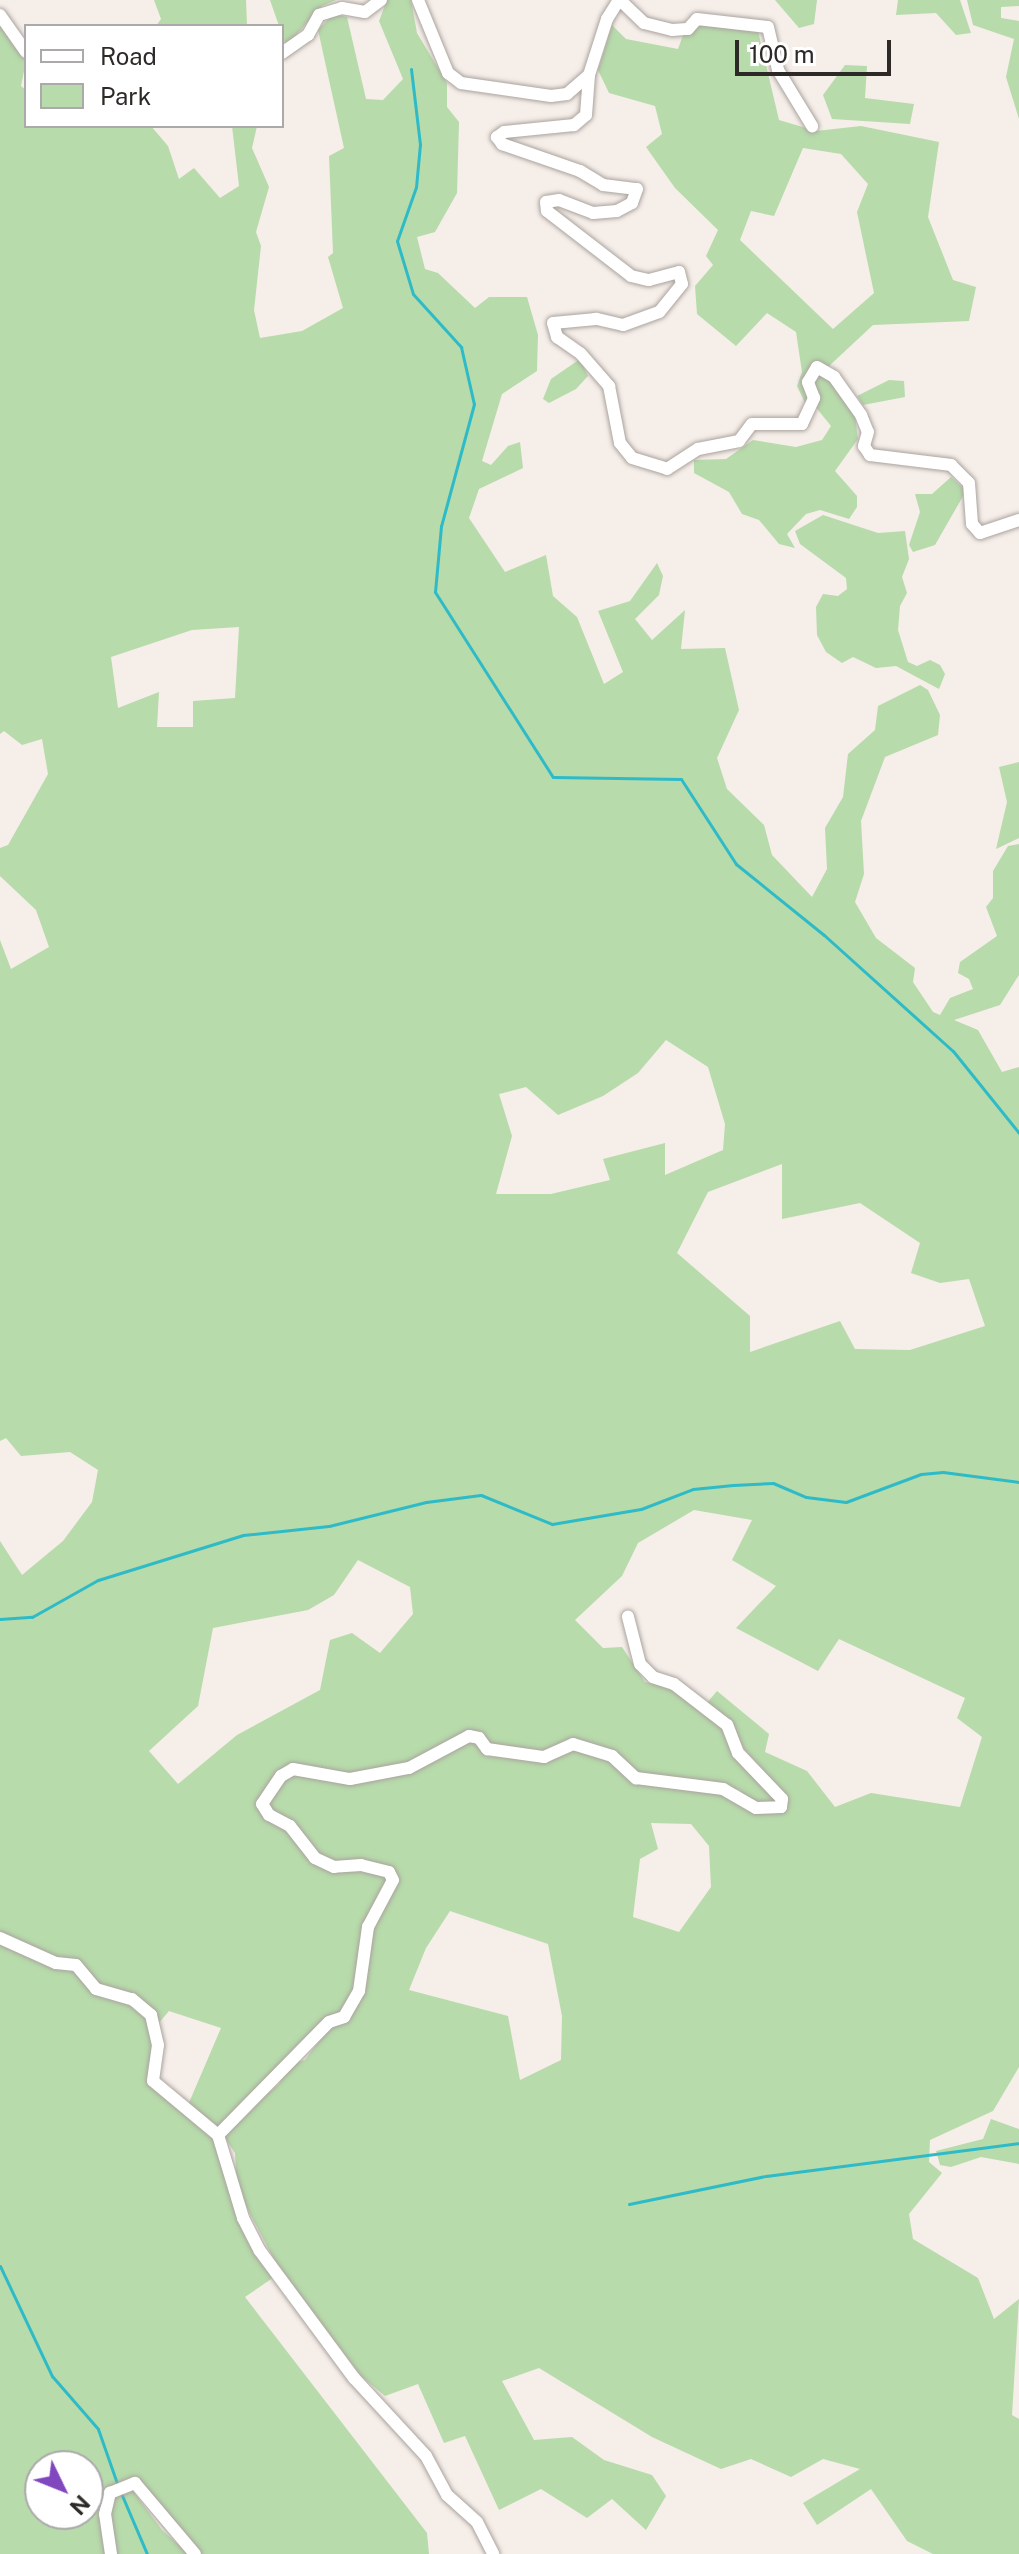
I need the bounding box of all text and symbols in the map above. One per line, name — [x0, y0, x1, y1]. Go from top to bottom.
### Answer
legend — [24, 24, 284, 128]
scale bar — [739, 24, 895, 74]
text: 100 m — [749, 40, 815, 68]
text: Road — [100, 42, 157, 70]
text: Park — [100, 82, 151, 110]
north arrow — [24, 2450, 104, 2530]
text: N — [65, 2490, 95, 2520]

